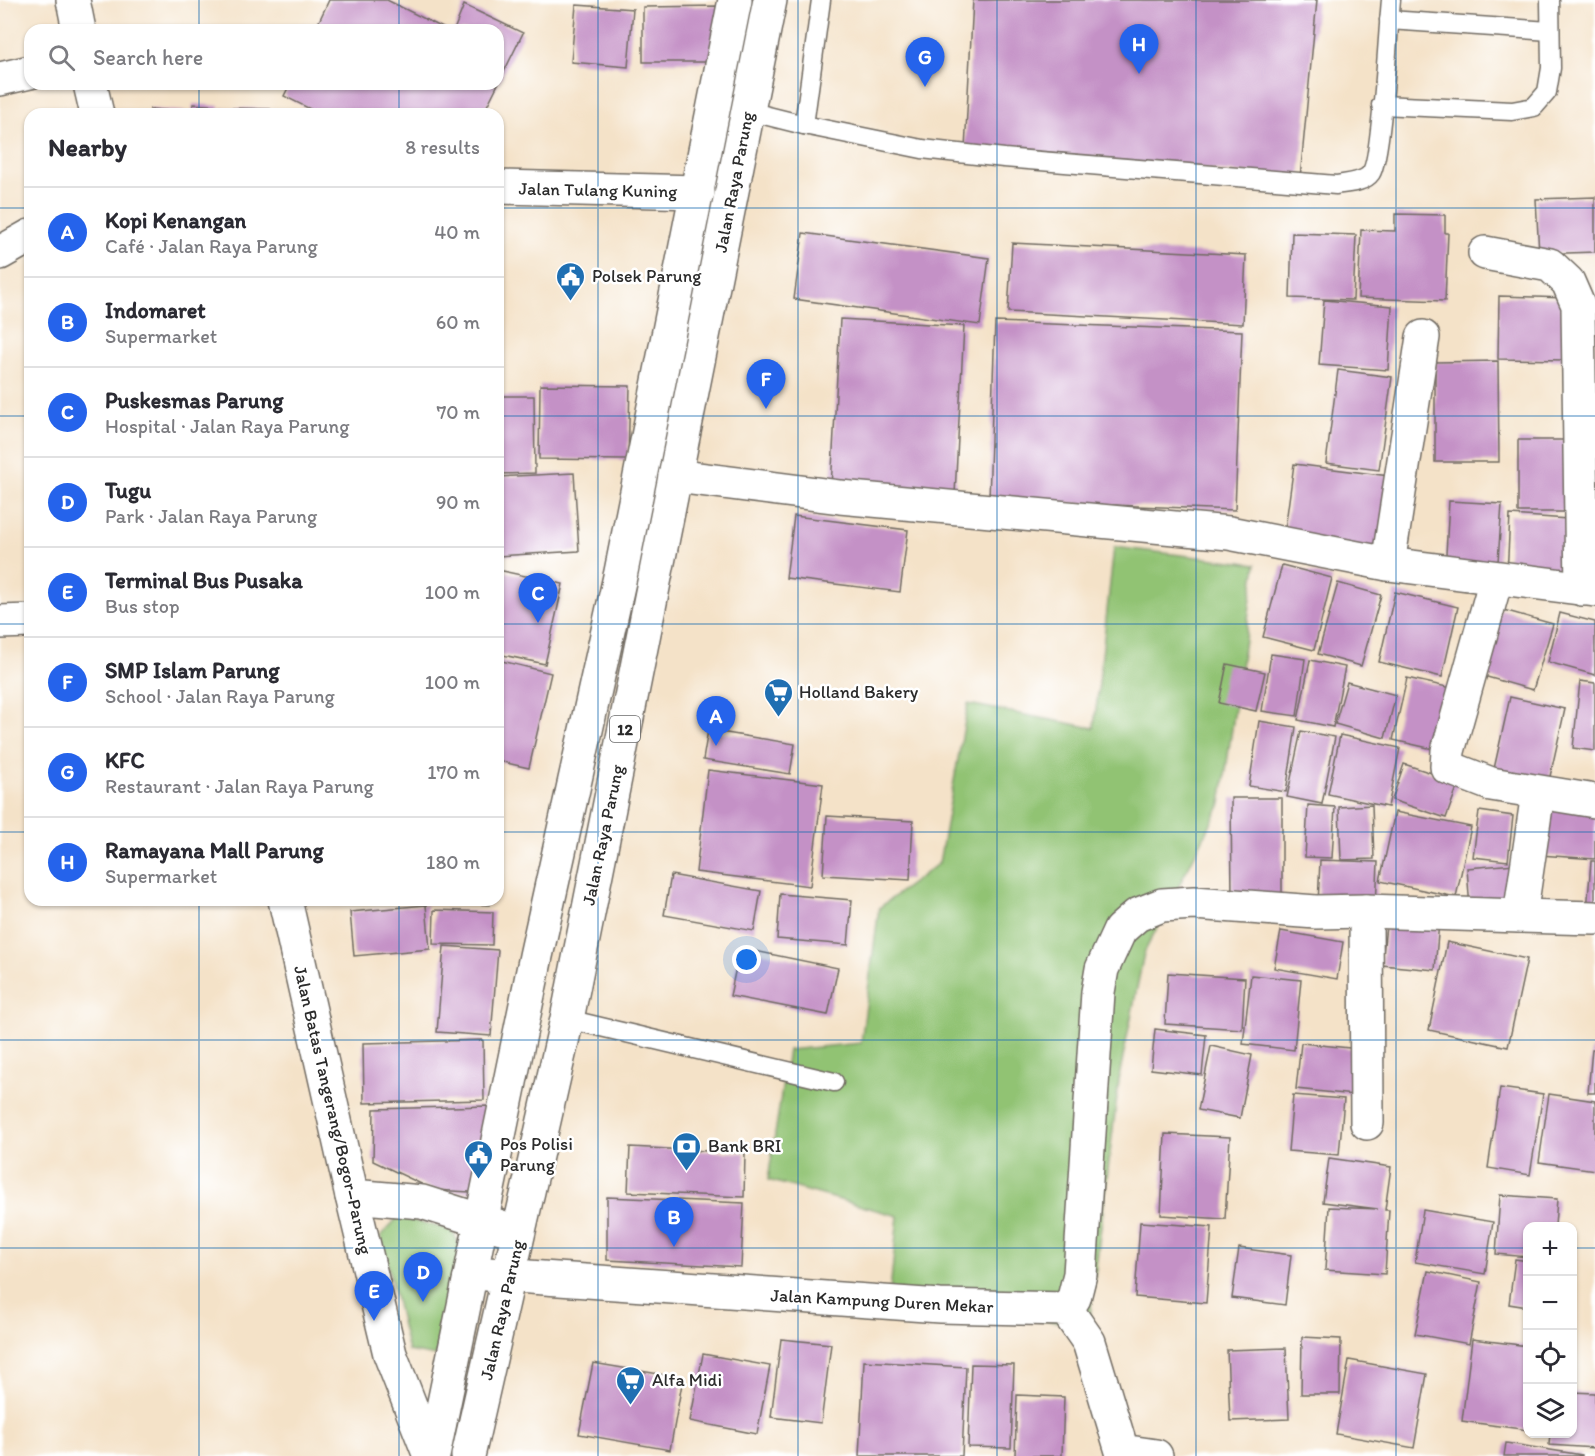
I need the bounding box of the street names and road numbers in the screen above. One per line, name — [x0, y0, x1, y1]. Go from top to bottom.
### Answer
street label: Jalan Raya Parung — [710, 109, 759, 254]
street label: Jalan Tulang Kuning — [518, 178, 678, 202]
road number: 12 — [610, 716, 640, 742]
street label: Jalan Raya Parung — [577, 762, 629, 907]
street label: Jalan Batas Tangerang/Bogor–Parung — [289, 963, 377, 1257]
street label: Jalan Raya Parung — [475, 1237, 529, 1382]
street label: Jalan Kampung Duren Mekar — [770, 1284, 995, 1318]

